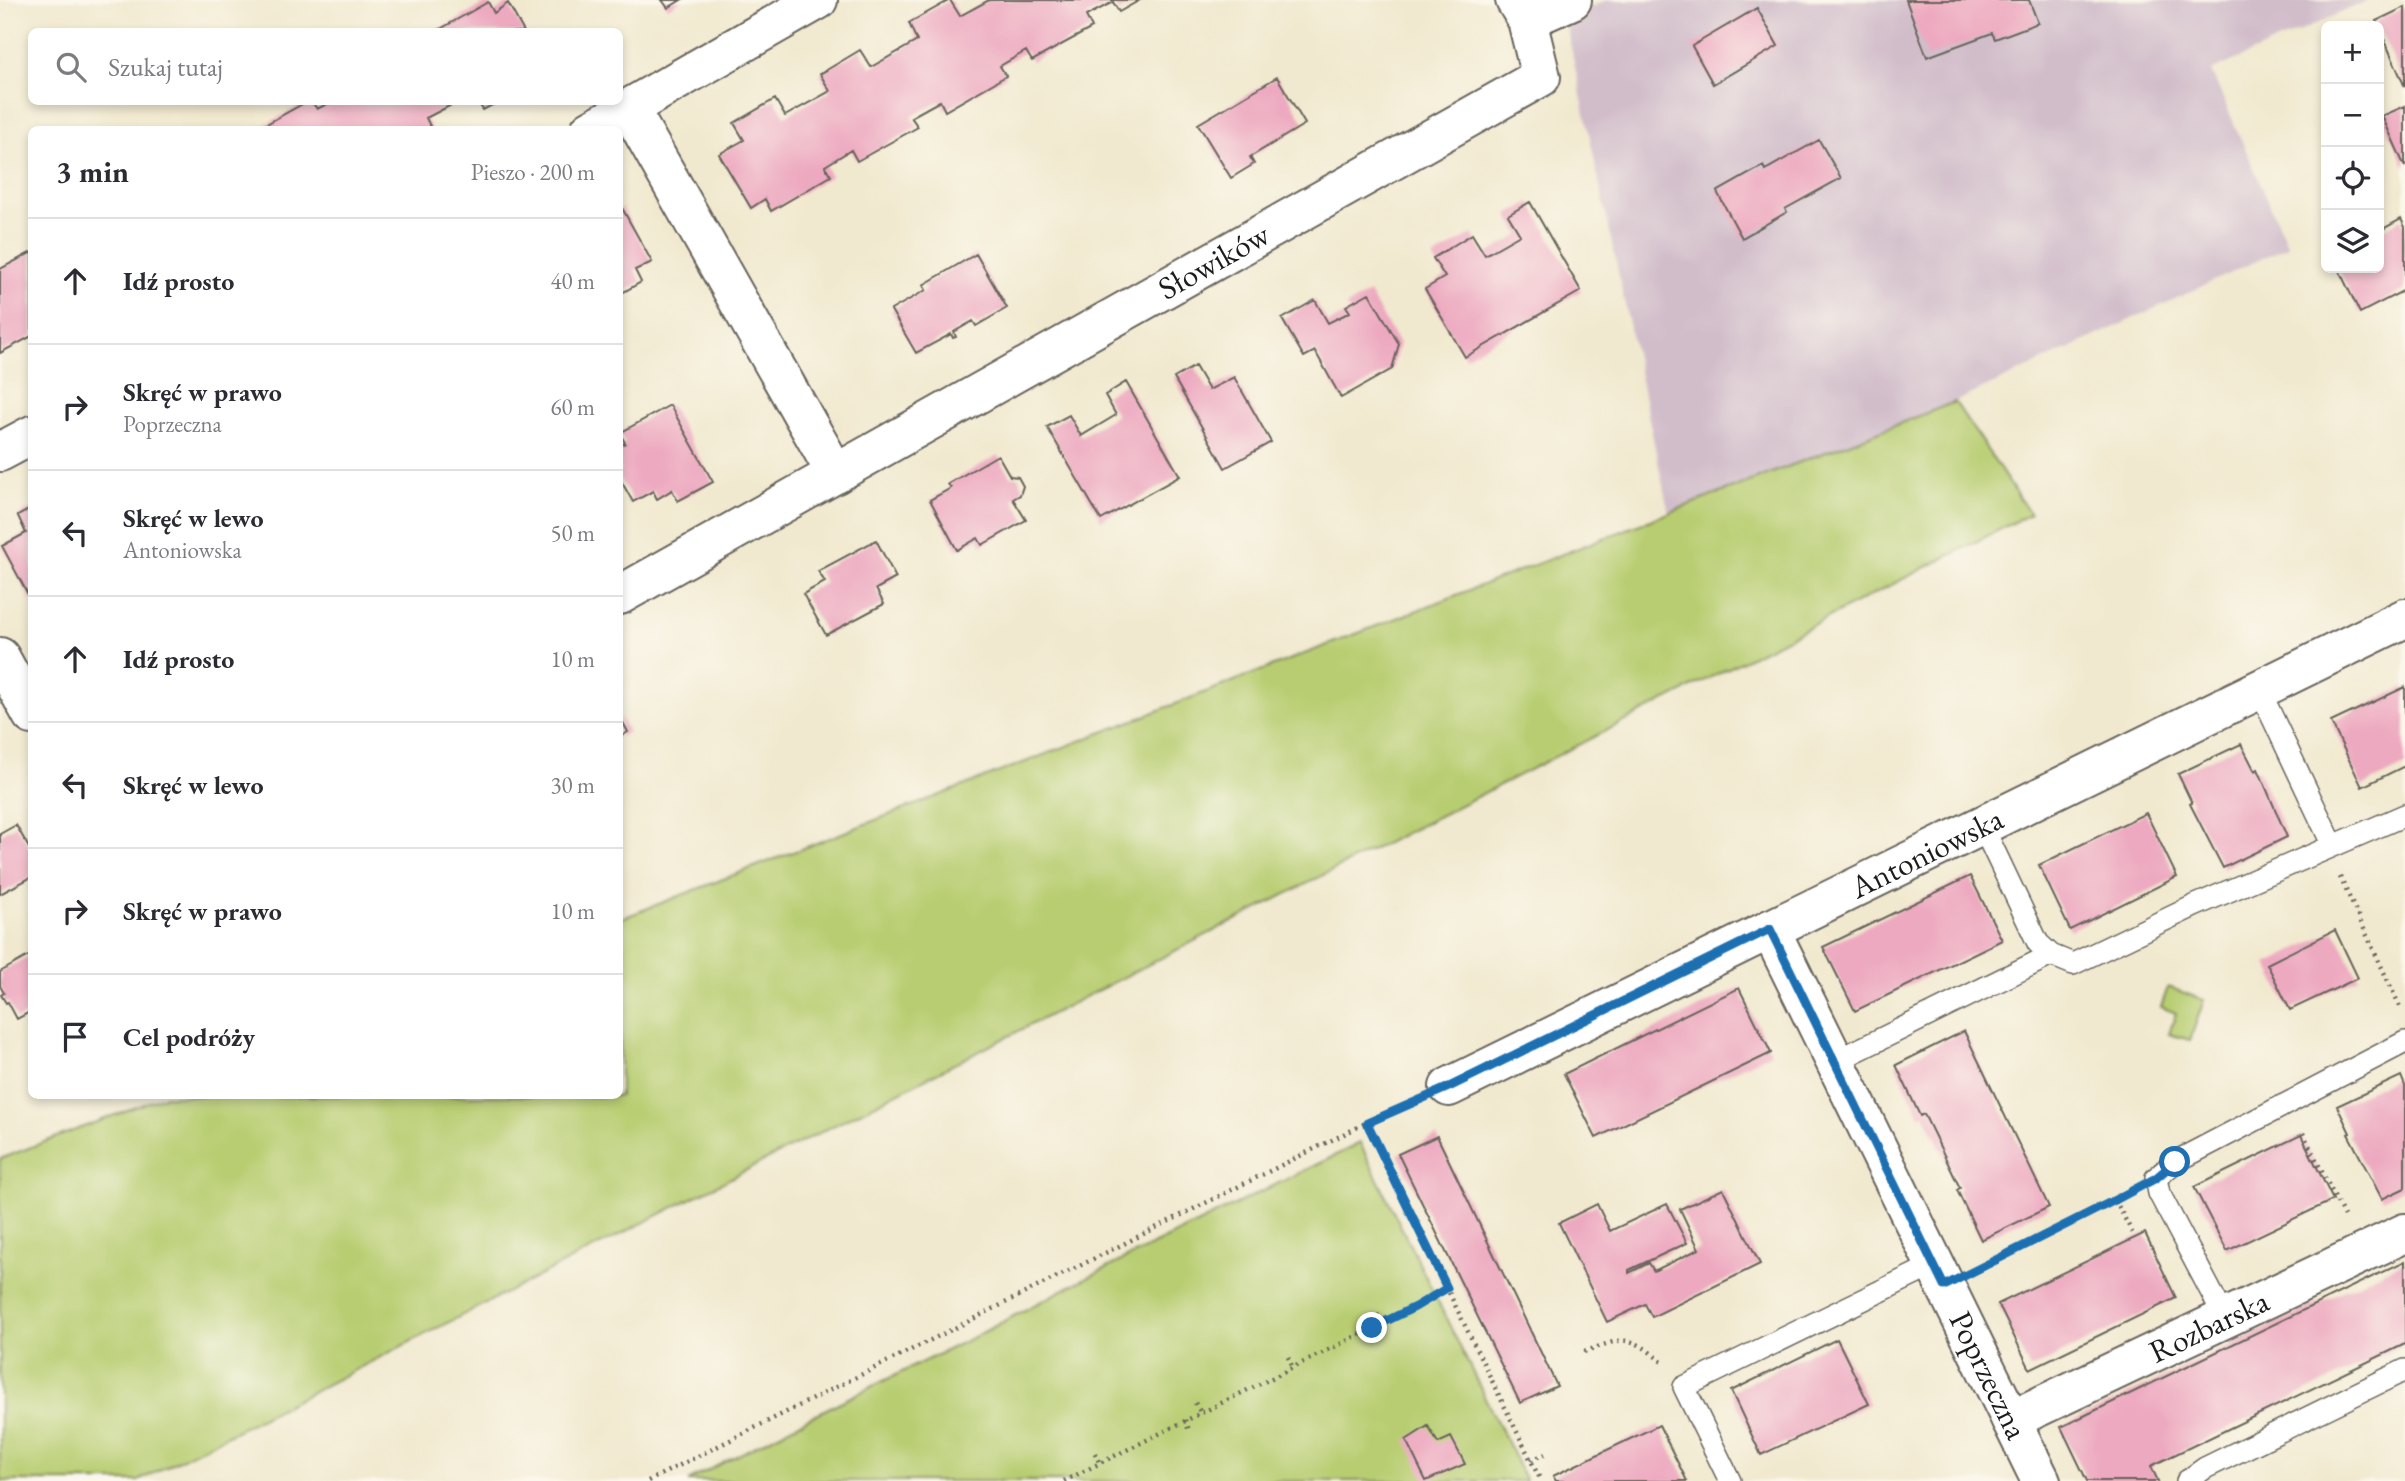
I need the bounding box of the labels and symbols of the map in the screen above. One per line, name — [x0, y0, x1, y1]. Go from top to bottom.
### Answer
street label: Słowików — [1150, 213, 1278, 309]
street label: Antoniowska — [1842, 797, 2010, 908]
route start — [2159, 1146, 2190, 1177]
street label: Rozbarska — [2142, 1280, 2276, 1372]
street label: Poprzeczna — [1940, 1304, 2038, 1446]
route end — [1356, 1312, 1387, 1343]

